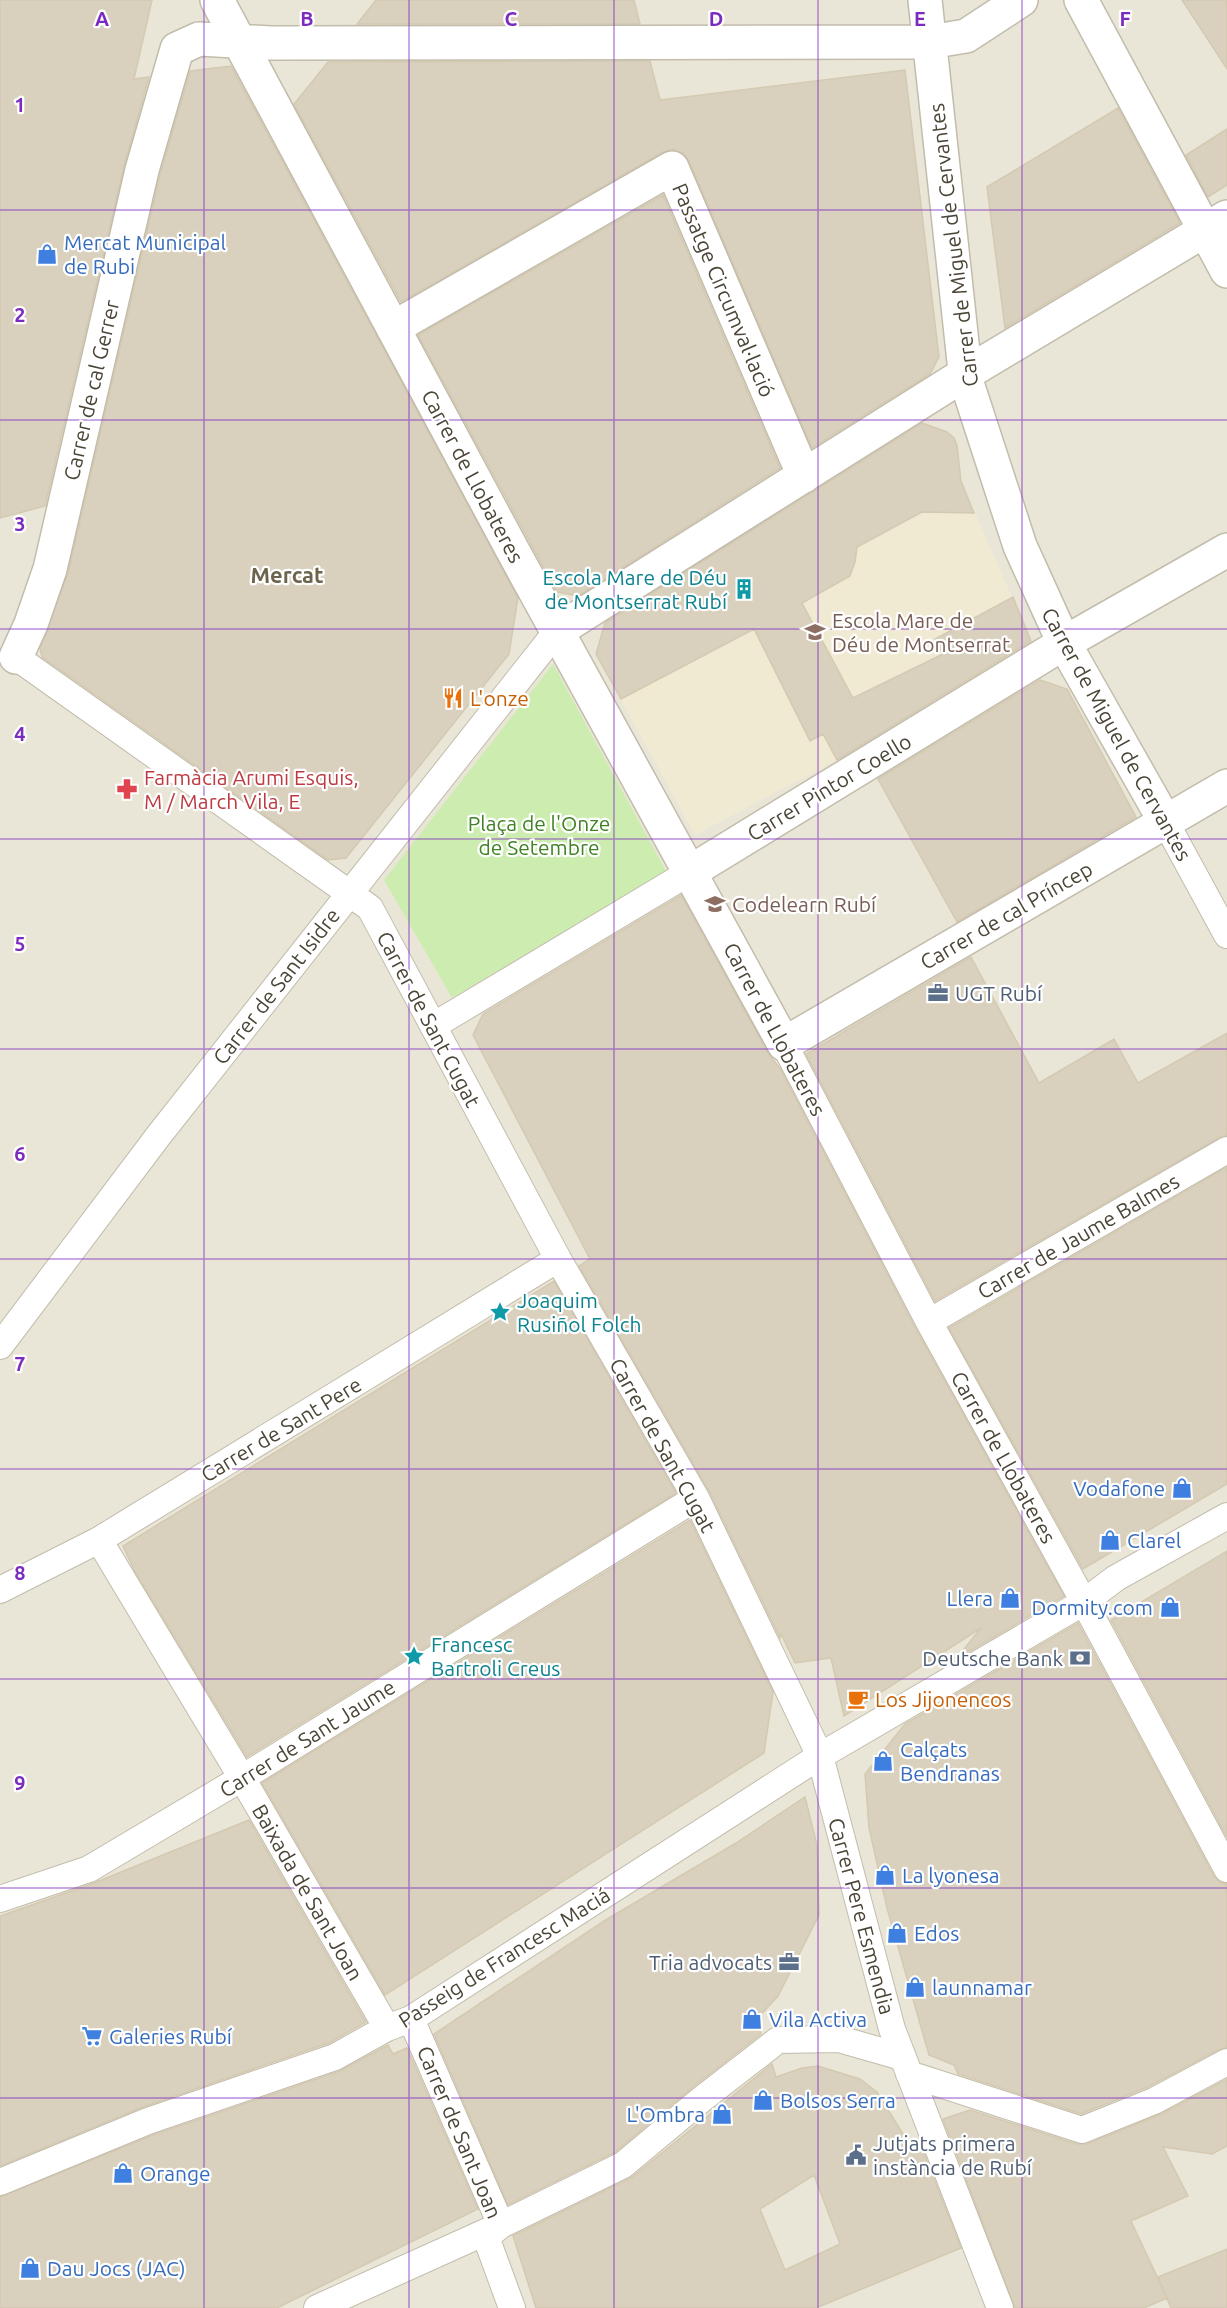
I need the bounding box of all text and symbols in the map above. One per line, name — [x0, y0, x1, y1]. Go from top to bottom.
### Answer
text: A — [95, 7, 109, 30]
text: B — [300, 7, 314, 30]
text: C — [505, 7, 518, 30]
text: D — [709, 7, 723, 30]
text: E — [914, 7, 926, 30]
text: F — [1119, 7, 1131, 30]
text: 1 — [14, 93, 26, 116]
street label: Carrer de Miguel de Cervantes — [924, 102, 982, 388]
street label: Passatge Circumval·lació — [668, 180, 780, 400]
place label: Mercat Municipal de Rubi — [64, 230, 226, 278]
shop icon: Mercat Municipal de Rubi — [35, 242, 59, 266]
street label: Carrer de cal Gerrer — [59, 297, 123, 483]
text: 2 — [14, 303, 26, 326]
street label: Carrer de Llobateres — [417, 385, 529, 567]
text: 3 — [14, 512, 26, 535]
district label: Mercat — [251, 562, 323, 587]
place label: Escola Mare de Déu de Montserrat Rubí — [542, 565, 728, 613]
building icon: Escola Mare de Déu de Montserrat Rubí — [732, 577, 756, 601]
street label: Carrer de Miguel de Cervantes — [1037, 603, 1197, 865]
place label: Escola Mare de Déu de Montserrat — [832, 608, 1010, 656]
school or university icon: Escola Mare de Déu de Montserrat — [803, 620, 827, 644]
restaurant icon: L'onze — [441, 686, 465, 710]
place label: L'onze — [470, 686, 529, 710]
text: 4 — [14, 722, 26, 745]
street label: Carrer Pintor Coello — [743, 729, 915, 845]
place label: Farmàcia Arumi Esquis, M / March Vila, E — [144, 765, 359, 813]
pharmacy icon: Farmàcia Arumi Esquis, M / March Vila, E — [115, 777, 139, 801]
park label: Plaça de l'Onze de Setembre — [468, 811, 610, 859]
street label: Carrer de cal Príncep — [916, 856, 1096, 974]
school or university icon: Codelearn Rubí — [703, 892, 727, 916]
place label: Codelearn Rubí — [732, 892, 877, 916]
street label: Carrer de Sant Isidre — [208, 903, 344, 1069]
street label: Carrer de Sant Cugat — [373, 927, 485, 1111]
text: 5 — [14, 932, 26, 955]
street label: Carrer de Llobateres — [719, 938, 831, 1120]
office icon: UGT Rubí — [926, 981, 950, 1005]
place label: UGT Rubí — [955, 981, 1043, 1005]
text: 6 — [14, 1142, 26, 1165]
street label: Carrer de Jaume Balmes — [973, 1168, 1183, 1304]
place label: Joaquim Rusiñol Folch — [517, 1288, 641, 1336]
place icon: Joaquim Rusiñol Folch — [488, 1300, 512, 1324]
text: 7 — [14, 1352, 26, 1375]
street label: Carrer de Sant Cugat — [605, 1354, 721, 1536]
street label: Carrer de Llobateres — [947, 1367, 1061, 1547]
street label: Carrer de Sant Pere — [196, 1372, 366, 1486]
place label: Vodafone — [1073, 1476, 1165, 1500]
shop icon: Vodafone — [1170, 1476, 1194, 1500]
shop icon: Clarel — [1098, 1528, 1122, 1552]
place label: Clarel — [1127, 1528, 1181, 1552]
text: 8 — [14, 1561, 26, 1584]
place label: Llera — [946, 1586, 993, 1610]
shop icon: Llera — [998, 1586, 1022, 1610]
place label: Dormity.com — [1031, 1595, 1153, 1619]
shop icon: Dormity.com — [1158, 1595, 1182, 1619]
place label: Francesc Bartroli Creus — [431, 1632, 561, 1680]
place icon: Francesc Bartroli Creus — [402, 1644, 426, 1668]
place label: Deutsche Bank — [922, 1646, 1063, 1670]
bank icon: Deutsche Bank — [1068, 1646, 1092, 1670]
street label: Carrer de Sant Jaume — [215, 1674, 399, 1802]
cafe icon: Los Jijonencos — [846, 1687, 870, 1711]
place label: Los Jijonencos — [875, 1687, 1011, 1711]
place label: Calçats Bendranas — [900, 1737, 1000, 1785]
shop icon: Calçats Bendranas — [871, 1749, 895, 1773]
text: 9 — [14, 1771, 26, 1794]
street label: Baixada de Sant Joan — [248, 1800, 368, 1984]
street label: Carrer Pere Esmendia — [824, 1815, 900, 2017]
shop icon: La lyonesa — [873, 1863, 897, 1887]
place label: La lyonesa — [902, 1863, 1000, 1887]
street label: Passeig de Francesc Maciá — [394, 1882, 614, 2032]
shop icon: Edos — [885, 1921, 909, 1945]
place label: Edos — [914, 1921, 959, 1945]
place label: Tria advocats — [649, 1950, 772, 1974]
office icon: Tria advocats — [777, 1950, 801, 1974]
shop icon: launnamar — [903, 1975, 927, 1999]
place label: launnamar — [932, 1975, 1032, 1999]
shop icon: Vila Activa — [740, 2007, 764, 2031]
place label: Vila Activa — [769, 2007, 867, 2031]
supermarket icon: Galeries Rubí — [80, 2024, 104, 2048]
place label: Galeries Rubí — [109, 2024, 233, 2048]
street label: Carrer de Sant Joan — [413, 2042, 507, 2222]
shop icon: Bolsos Serra — [751, 2088, 775, 2112]
place label: Bolsos Serra — [780, 2088, 896, 2112]
place label: L'Ombra — [626, 2102, 705, 2126]
shop icon: L'Ombra — [710, 2102, 734, 2126]
place label: Jutjats primera instància de Rubí — [873, 2131, 1033, 2179]
public building icon: Jutjats primera instància de Rubí — [844, 2143, 868, 2167]
shop icon: Orange — [111, 2161, 135, 2185]
place label: Orange — [140, 2161, 211, 2185]
shop icon: Dau Jocs (JAC) — [18, 2256, 42, 2280]
place label: Dau Jocs (JAC) — [47, 2256, 186, 2280]

